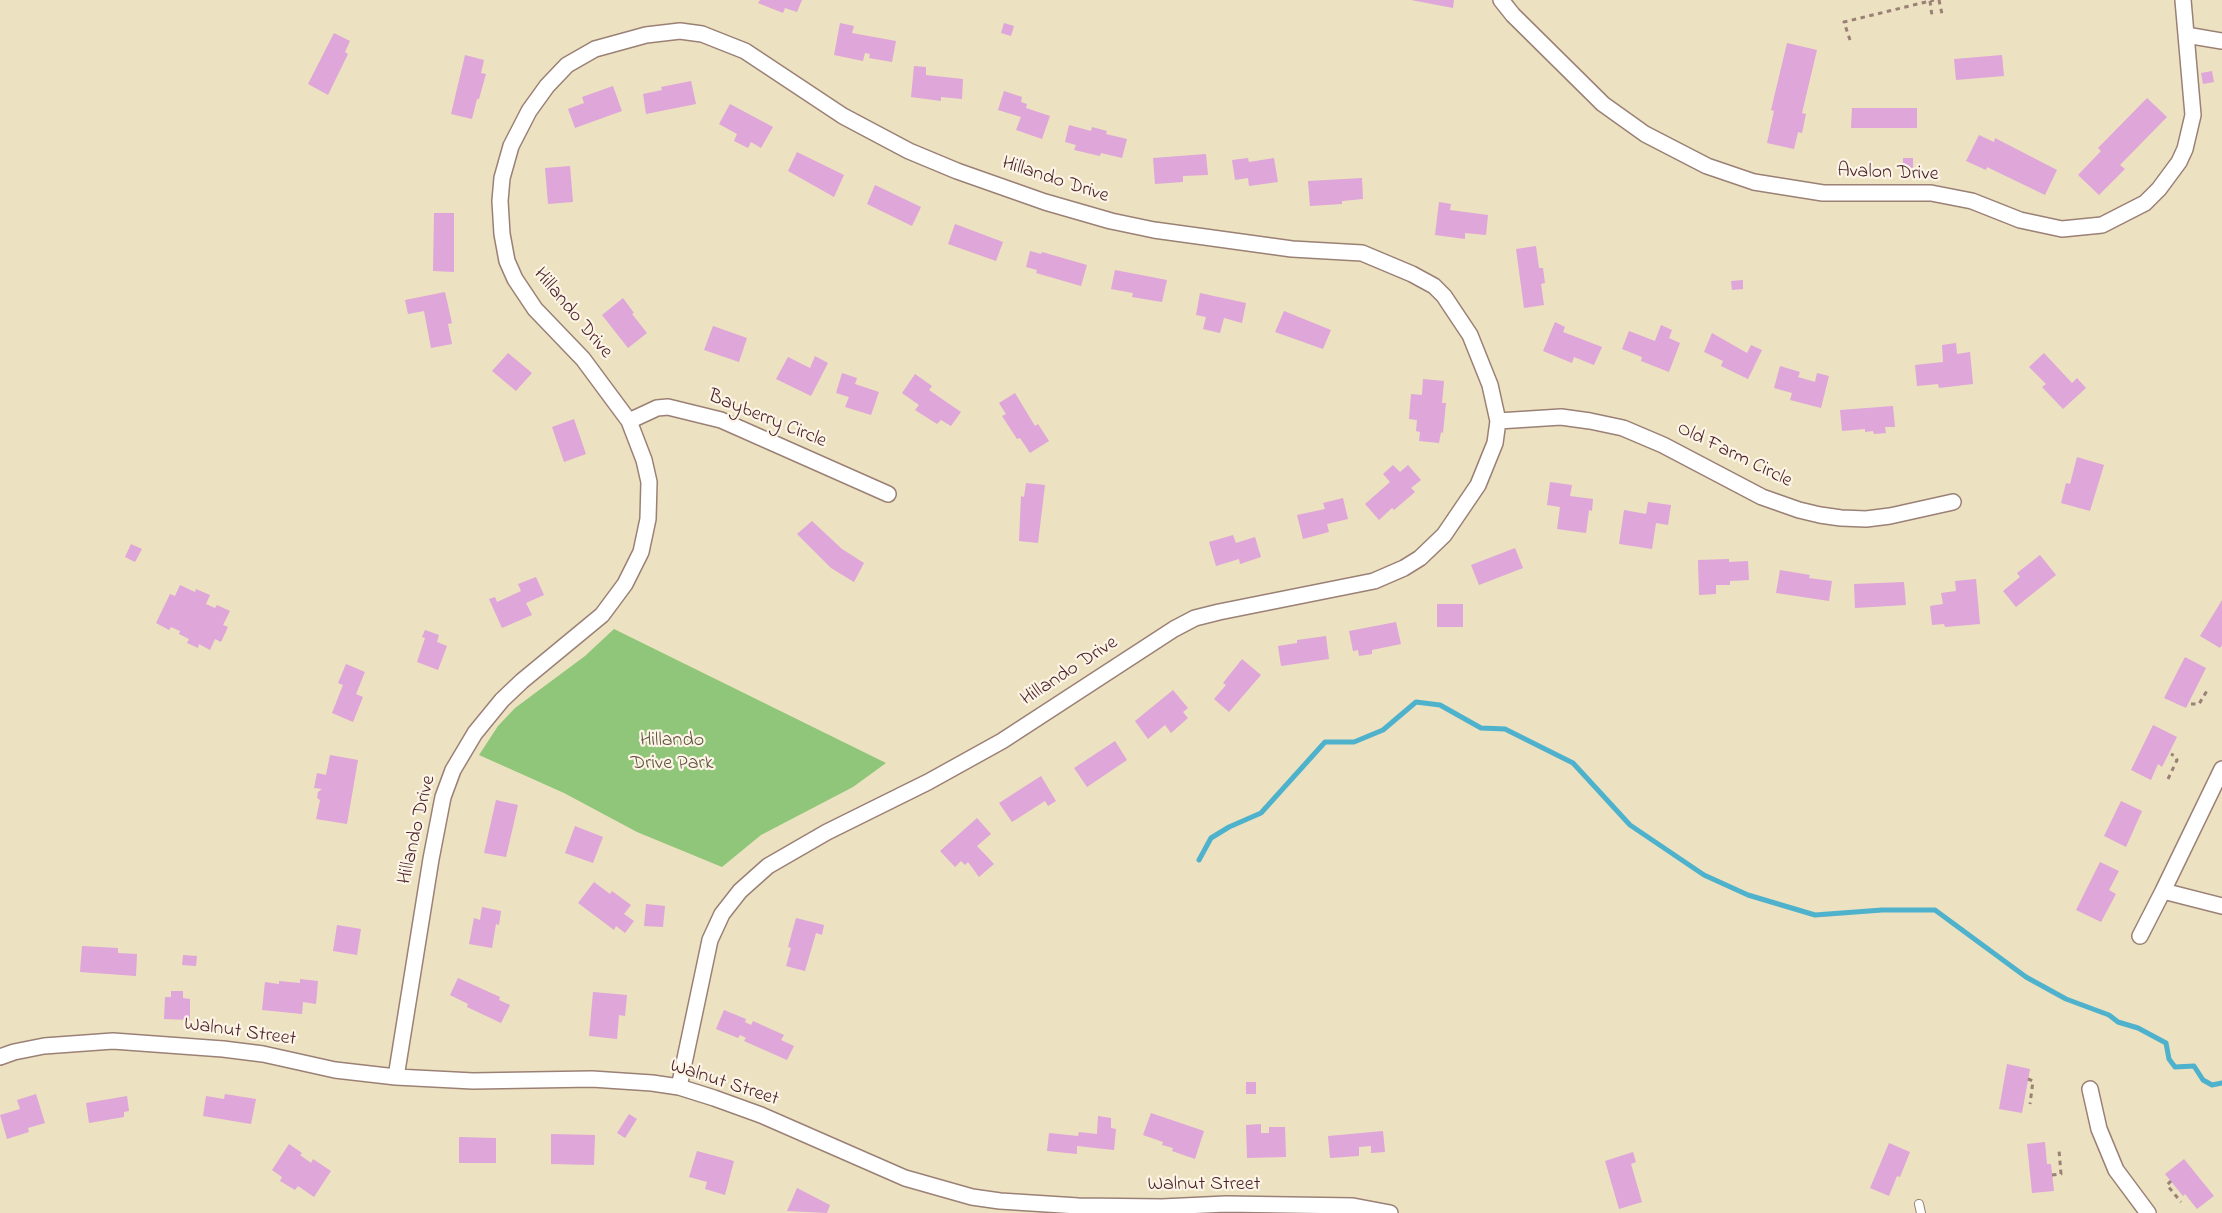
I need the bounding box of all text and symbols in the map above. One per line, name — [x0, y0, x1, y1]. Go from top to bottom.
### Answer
street label: Hillando Drive — [999, 152, 1111, 210]
street label: Avalon Drive — [1837, 160, 1939, 188]
street label: Hillando Drive — [527, 264, 617, 364]
street label: Bayberry Circle — [704, 385, 830, 455]
street label: Old Farm Circle — [1672, 418, 1796, 494]
street label: Hillando Drive — [1017, 632, 1123, 712]
park label: Hillando Drive Park — [631, 730, 713, 777]
street label: Hillando Drive — [394, 773, 442, 887]
street label: Walnut Street — [182, 1013, 298, 1053]
street label: Walnut Street — [667, 1055, 781, 1113]
street label: Walnut Street — [1147, 1174, 1261, 1198]

